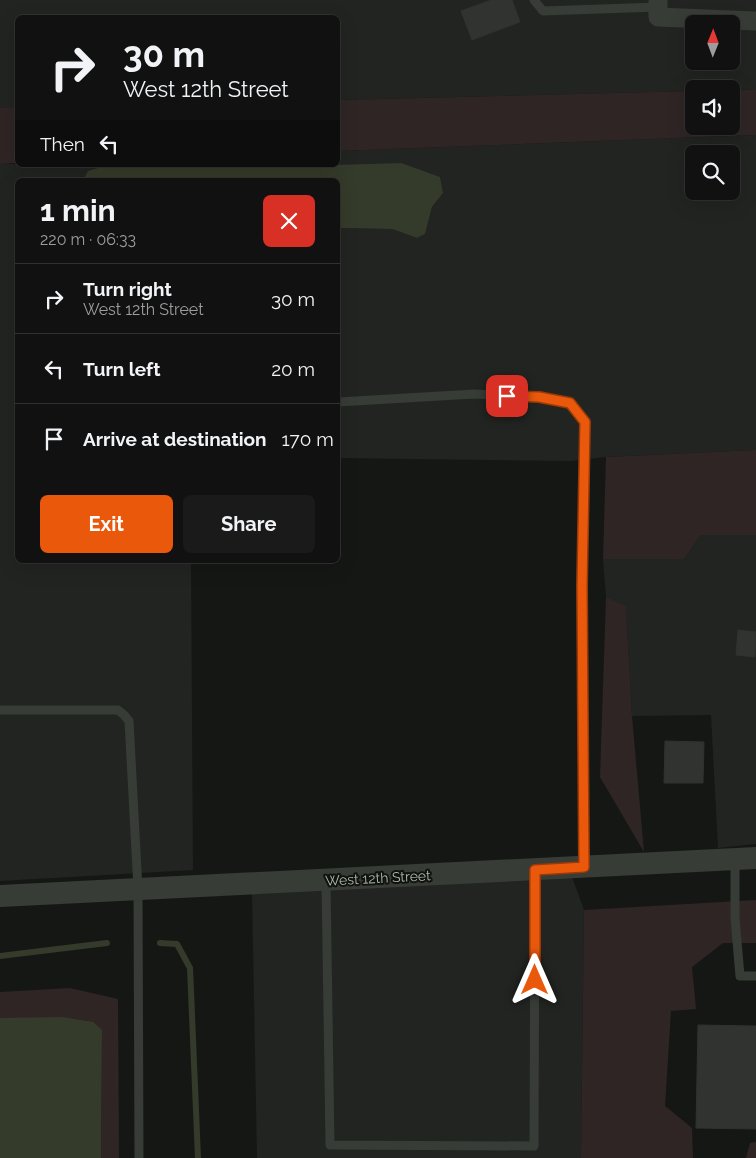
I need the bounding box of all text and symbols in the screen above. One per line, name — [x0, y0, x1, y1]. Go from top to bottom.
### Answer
north arrow — [685, 15, 740, 70]
map controls — [685, 15, 740, 200]
text: 30 m — [123, 34, 205, 75]
icon: right — [40, 35, 105, 100]
text: West 12th Street — [123, 76, 289, 102]
button: sound — [685, 80, 740, 135]
icon: left — [95, 130, 123, 158]
text: Then — [40, 133, 85, 155]
button: search — [685, 145, 740, 200]
text: 1 min — [40, 193, 116, 228]
button: close — [263, 195, 315, 247]
text: 220 m · 06:33 — [40, 230, 136, 249]
text: Turn right — [83, 278, 172, 300]
icon: right — [40, 285, 68, 313]
text: 30 m — [271, 288, 315, 310]
text: West 12th Street — [83, 300, 204, 319]
icon: left — [40, 355, 68, 383]
text: Turn left — [83, 358, 160, 380]
text: 20 m — [271, 358, 315, 380]
pin — [486, 375, 528, 417]
icon: arrive — [493, 382, 521, 410]
icon: arrive — [40, 425, 68, 453]
text: Arrive at destination — [83, 428, 267, 450]
text: 170 m — [282, 428, 334, 450]
button: Exit — [40, 495, 173, 553]
button: Share — [183, 495, 315, 553]
street label: West 12th Street — [325, 867, 431, 889]
position arrow — [508, 953, 560, 1005]

